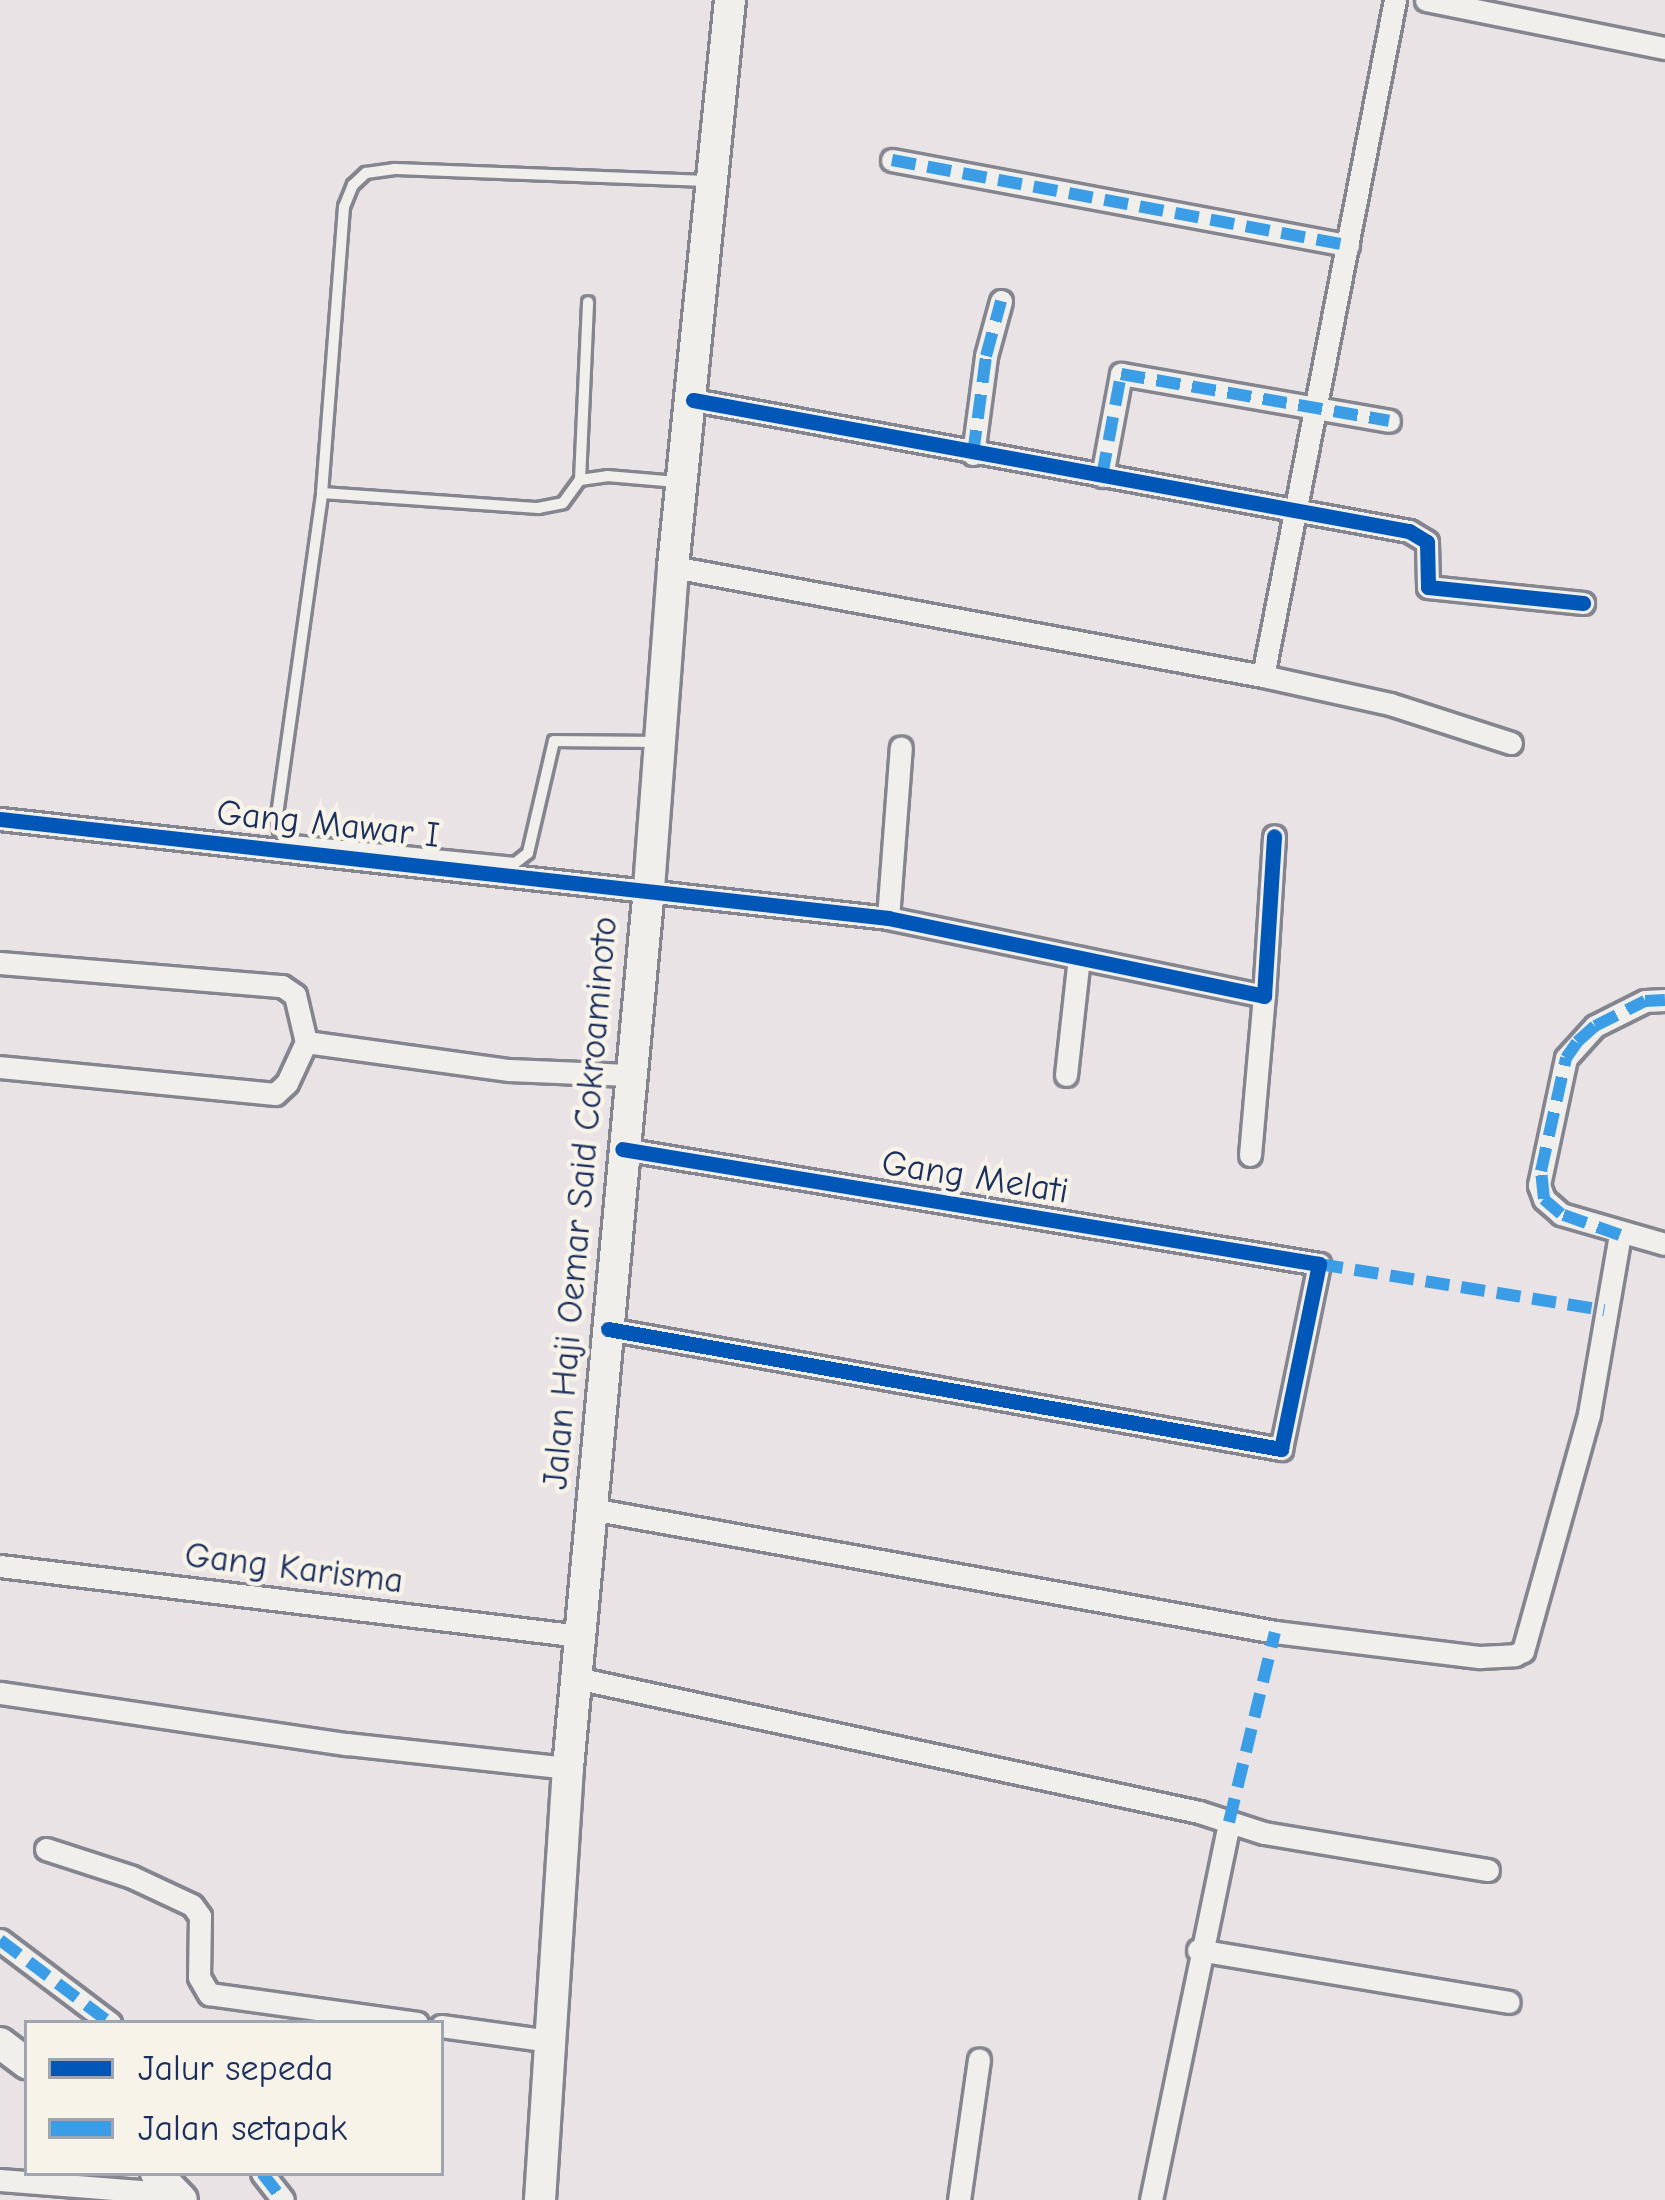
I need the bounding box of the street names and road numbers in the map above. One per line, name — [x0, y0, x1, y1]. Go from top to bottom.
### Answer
street label: Gang Mawar I — [214, 791, 442, 857]
street label: Jalan Haji Oemar Said Cokroaminoto — [533, 915, 627, 1491]
street label: Gang Melati — [879, 1141, 1071, 1213]
street label: Gang Karisma — [182, 1533, 406, 1603]

